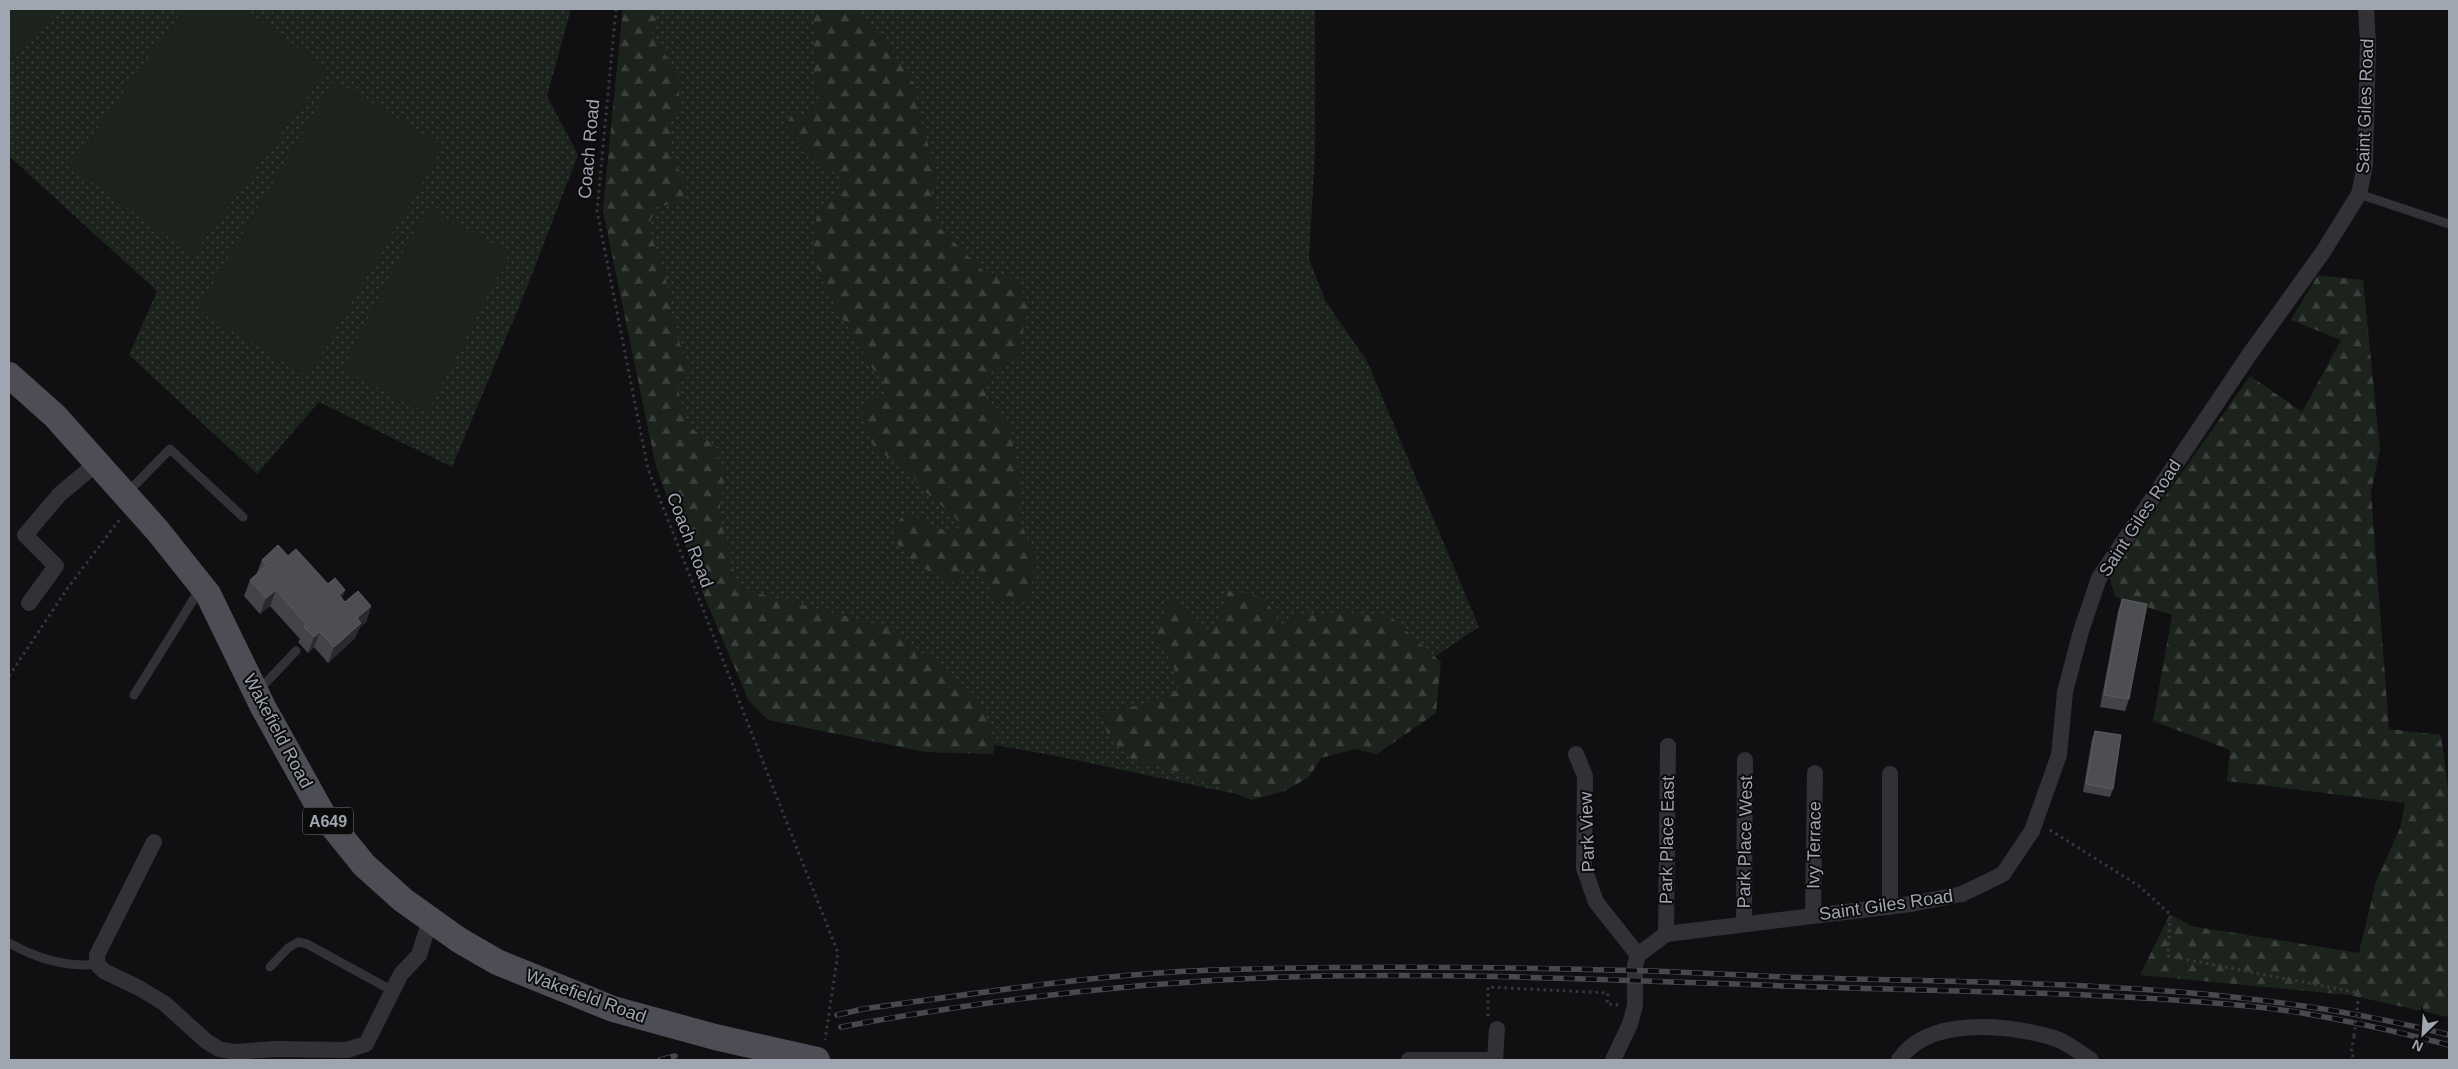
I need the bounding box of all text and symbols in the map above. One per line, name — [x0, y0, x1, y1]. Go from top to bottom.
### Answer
street label: Saint Giles Road — [2353, 38, 2377, 174]
street label: Coach Road — [575, 98, 603, 200]
street label: Saint Giles Road — [2095, 456, 2185, 580]
street label: Coach Road — [663, 490, 717, 590]
street label: Wakefield Road — [239, 671, 317, 791]
street label: Park Place West — [1734, 775, 1756, 909]
street label: Park Place East — [1656, 776, 1678, 904]
street label: Park View — [1576, 790, 1598, 873]
street label: Ivy Terrace — [1803, 801, 1825, 889]
road number: A649 — [303, 808, 353, 834]
street label: Saint Giles Road — [1818, 886, 1954, 924]
street label: Wakefield Road — [523, 965, 649, 1027]
north arrow — [2398, 1009, 2448, 1059]
text: N — [2410, 1036, 2425, 1055]

